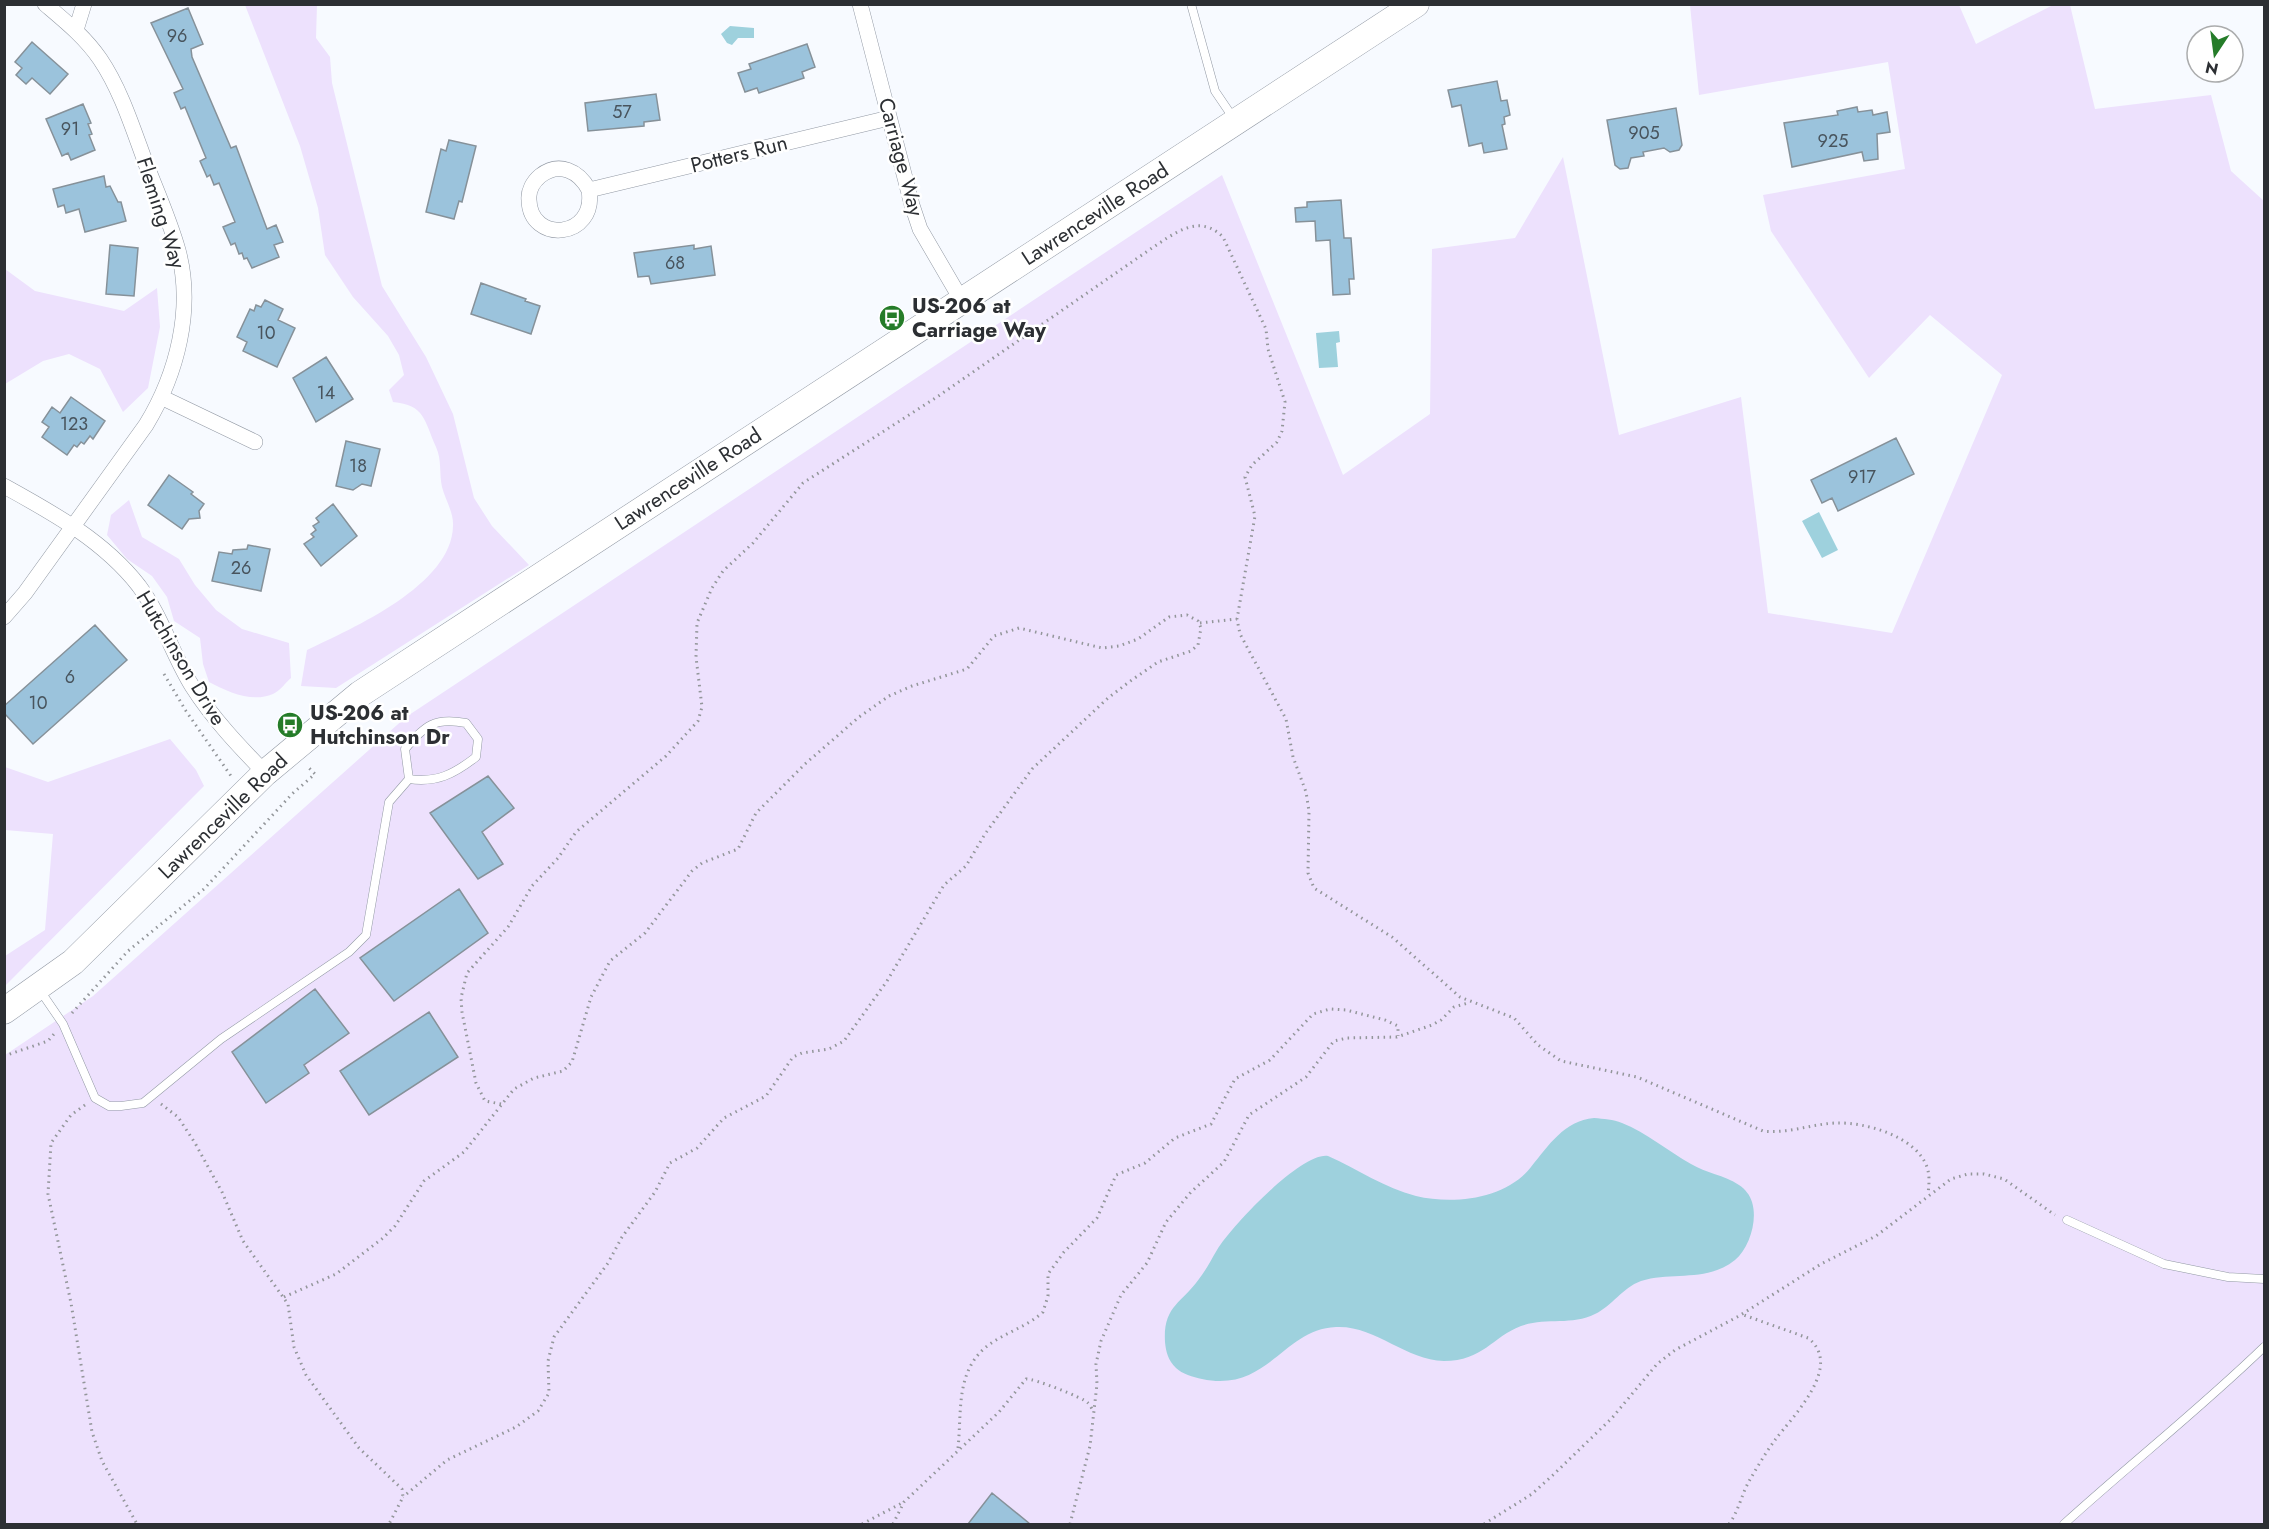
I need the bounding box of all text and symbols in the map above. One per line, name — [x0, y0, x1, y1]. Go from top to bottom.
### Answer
house number: 96 — [167, 23, 187, 49]
north arrow — [2185, 24, 2245, 84]
text: N — [2203, 55, 2221, 81]
street label: Carriage Way — [871, 94, 931, 220]
house number: 57 — [612, 99, 632, 125]
house number: 91 — [61, 116, 79, 142]
house number: 905 — [1628, 120, 1660, 146]
street label: Potters Run — [687, 127, 791, 181]
house number: 925 — [1818, 128, 1848, 154]
street label: Fleming Way — [129, 154, 193, 273]
street label: Lawrenceville Road — [1016, 155, 1174, 273]
house number: 68 — [665, 250, 685, 276]
place label: US-206 at Carriage Way — [912, 291, 1047, 345]
bus stop icon: US-206 at Carriage Way — [877, 303, 907, 333]
house number: 10 — [257, 320, 276, 346]
house number: 14 — [317, 380, 335, 406]
house number: 123 — [60, 411, 88, 437]
street label: Lawrenceville Road — [609, 420, 767, 538]
house number: 18 — [349, 453, 367, 479]
house number: 917 — [1848, 464, 1877, 490]
house number: 26 — [231, 555, 251, 581]
street label: Hutchinson Drive — [129, 585, 233, 731]
house number: 6 — [65, 664, 75, 690]
house number: 10 — [29, 690, 48, 716]
place label: US-206 at Hutchinson Dr — [310, 698, 450, 752]
bus stop icon: US-206 at Hutchinson Dr — [275, 710, 305, 740]
street label: Lawrenceville Road — [152, 746, 294, 886]

